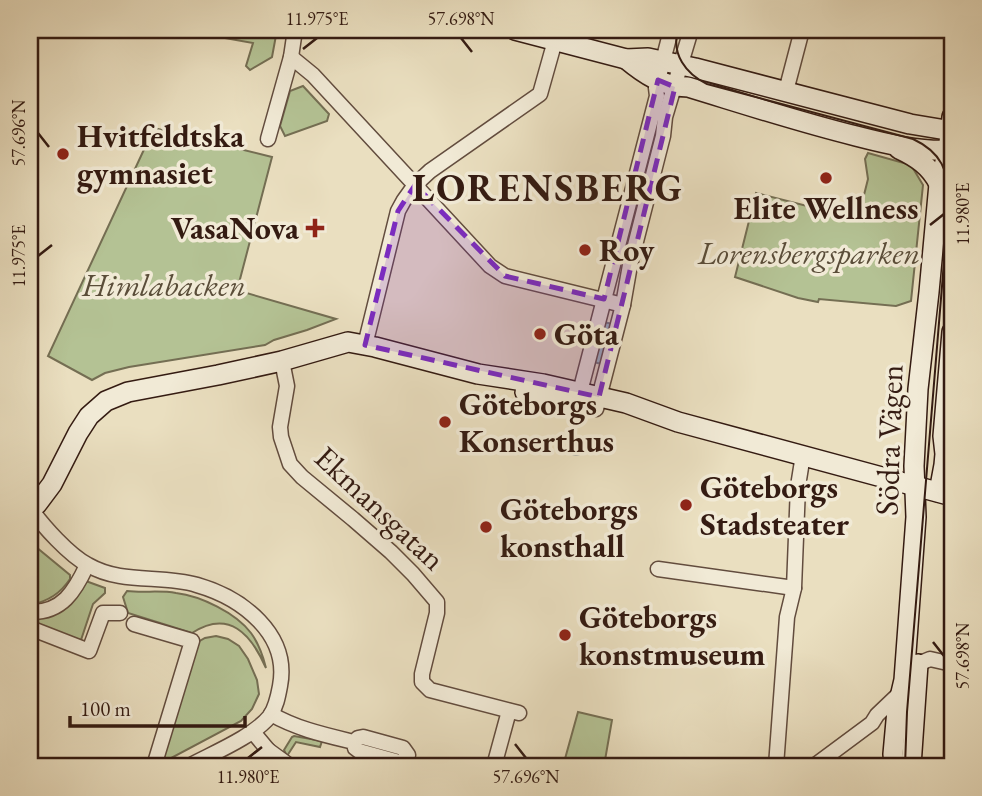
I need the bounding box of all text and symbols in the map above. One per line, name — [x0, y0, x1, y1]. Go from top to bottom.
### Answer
text: 11.975°E — [286, 7, 348, 30]
text: 57.698°N — [428, 7, 495, 30]
text: 57.696°N — [7, 99, 30, 166]
place label: Hvitfeldtska gymnasiet — [77, 115, 245, 194]
marker: Hvitfeldtska gymnasiet — [55, 146, 71, 162]
district label: LORENSBERG — [412, 163, 684, 212]
marker: Elite Wellness — [818, 170, 834, 186]
text: 11.980°E — [951, 183, 974, 245]
place label: Elite Wellness — [734, 187, 918, 229]
place label: VasaNova — [171, 207, 300, 249]
marker: VasaNova — [305, 218, 325, 238]
text: 11.975°E — [7, 225, 30, 287]
place label: Roy — [599, 229, 655, 271]
park label: Lorensbergsparken — [697, 232, 920, 274]
marker: Roy — [577, 242, 593, 258]
park label: Himlabacken — [81, 264, 246, 306]
place label: Göta — [554, 313, 620, 355]
marker: Göta — [532, 326, 548, 342]
street label: Södra Vägen — [865, 364, 913, 516]
place label: Göteborgs Konserthus — [459, 383, 614, 462]
marker: Göteborgs Konserthus — [437, 414, 453, 430]
street label: Ekmansgatan — [306, 437, 454, 579]
place label: Göteborgs Stadsteater — [700, 466, 850, 545]
place label: Göteborgs konsthall — [500, 488, 638, 567]
marker: Göteborgs Stadsteater — [678, 497, 694, 513]
marker: Göteborgs konsthall — [478, 519, 494, 535]
place label: Göteborgs konstmuseum — [579, 596, 765, 675]
text: 57.698°N — [951, 622, 974, 689]
marker: Göteborgs konstmuseum — [557, 627, 573, 643]
scale bar — [70, 684, 245, 728]
text: 100 m — [80, 695, 131, 722]
text: 11.980°E — [217, 765, 279, 788]
text: 57.696°N — [493, 765, 560, 788]

